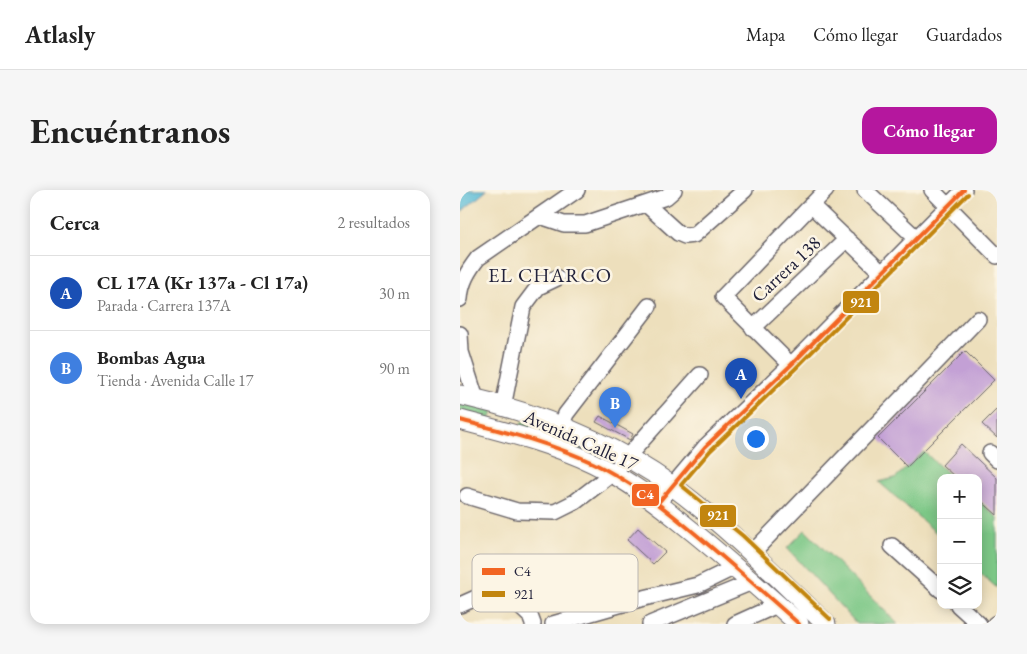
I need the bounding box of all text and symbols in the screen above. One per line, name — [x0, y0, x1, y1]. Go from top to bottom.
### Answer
text: Atlasly — [25, 19, 95, 50]
text: Mapa — [746, 23, 785, 46]
text: Cómo llegar — [813, 23, 898, 46]
text: Guardados — [926, 23, 1002, 46]
button: Cómo llegar — [862, 107, 997, 154]
text: Encuéntranos — [30, 108, 230, 153]
text: Cerca — [50, 209, 100, 236]
text: 2 resultados — [338, 212, 410, 233]
street label: Carrera 138 — [746, 230, 826, 308]
district label: EL CHARCO — [488, 262, 612, 288]
text: CL 17A (Kr 137a - Cl 17a) — [97, 270, 308, 295]
text: A — [60, 283, 72, 304]
text: 30 m — [379, 283, 410, 304]
line badge: 921 — [842, 290, 880, 314]
text: 921 — [850, 293, 872, 311]
text: Parada · Carrera 137A — [97, 295, 231, 316]
text: Bombas Agua — [97, 345, 205, 370]
text: B — [61, 358, 71, 379]
text: 90 m — [379, 358, 410, 379]
pin: A — [725, 358, 757, 399]
text: Tienda · Avenida Calle 17 — [97, 370, 253, 391]
pin: B — [599, 387, 631, 428]
street label: Avenida Calle 17 — [519, 403, 643, 477]
your location — [743, 426, 769, 452]
map controls — [937, 474, 982, 609]
button: + — [937, 474, 982, 519]
line badge: C4 — [631, 483, 660, 507]
text: C4 — [636, 485, 654, 503]
line badge: 921 — [699, 504, 737, 528]
text: 921 — [707, 506, 729, 524]
button: − — [937, 519, 982, 564]
legend — [472, 554, 638, 612]
text: C4 — [514, 562, 531, 580]
button: layers — [937, 564, 982, 609]
text: 921 — [514, 585, 534, 603]

